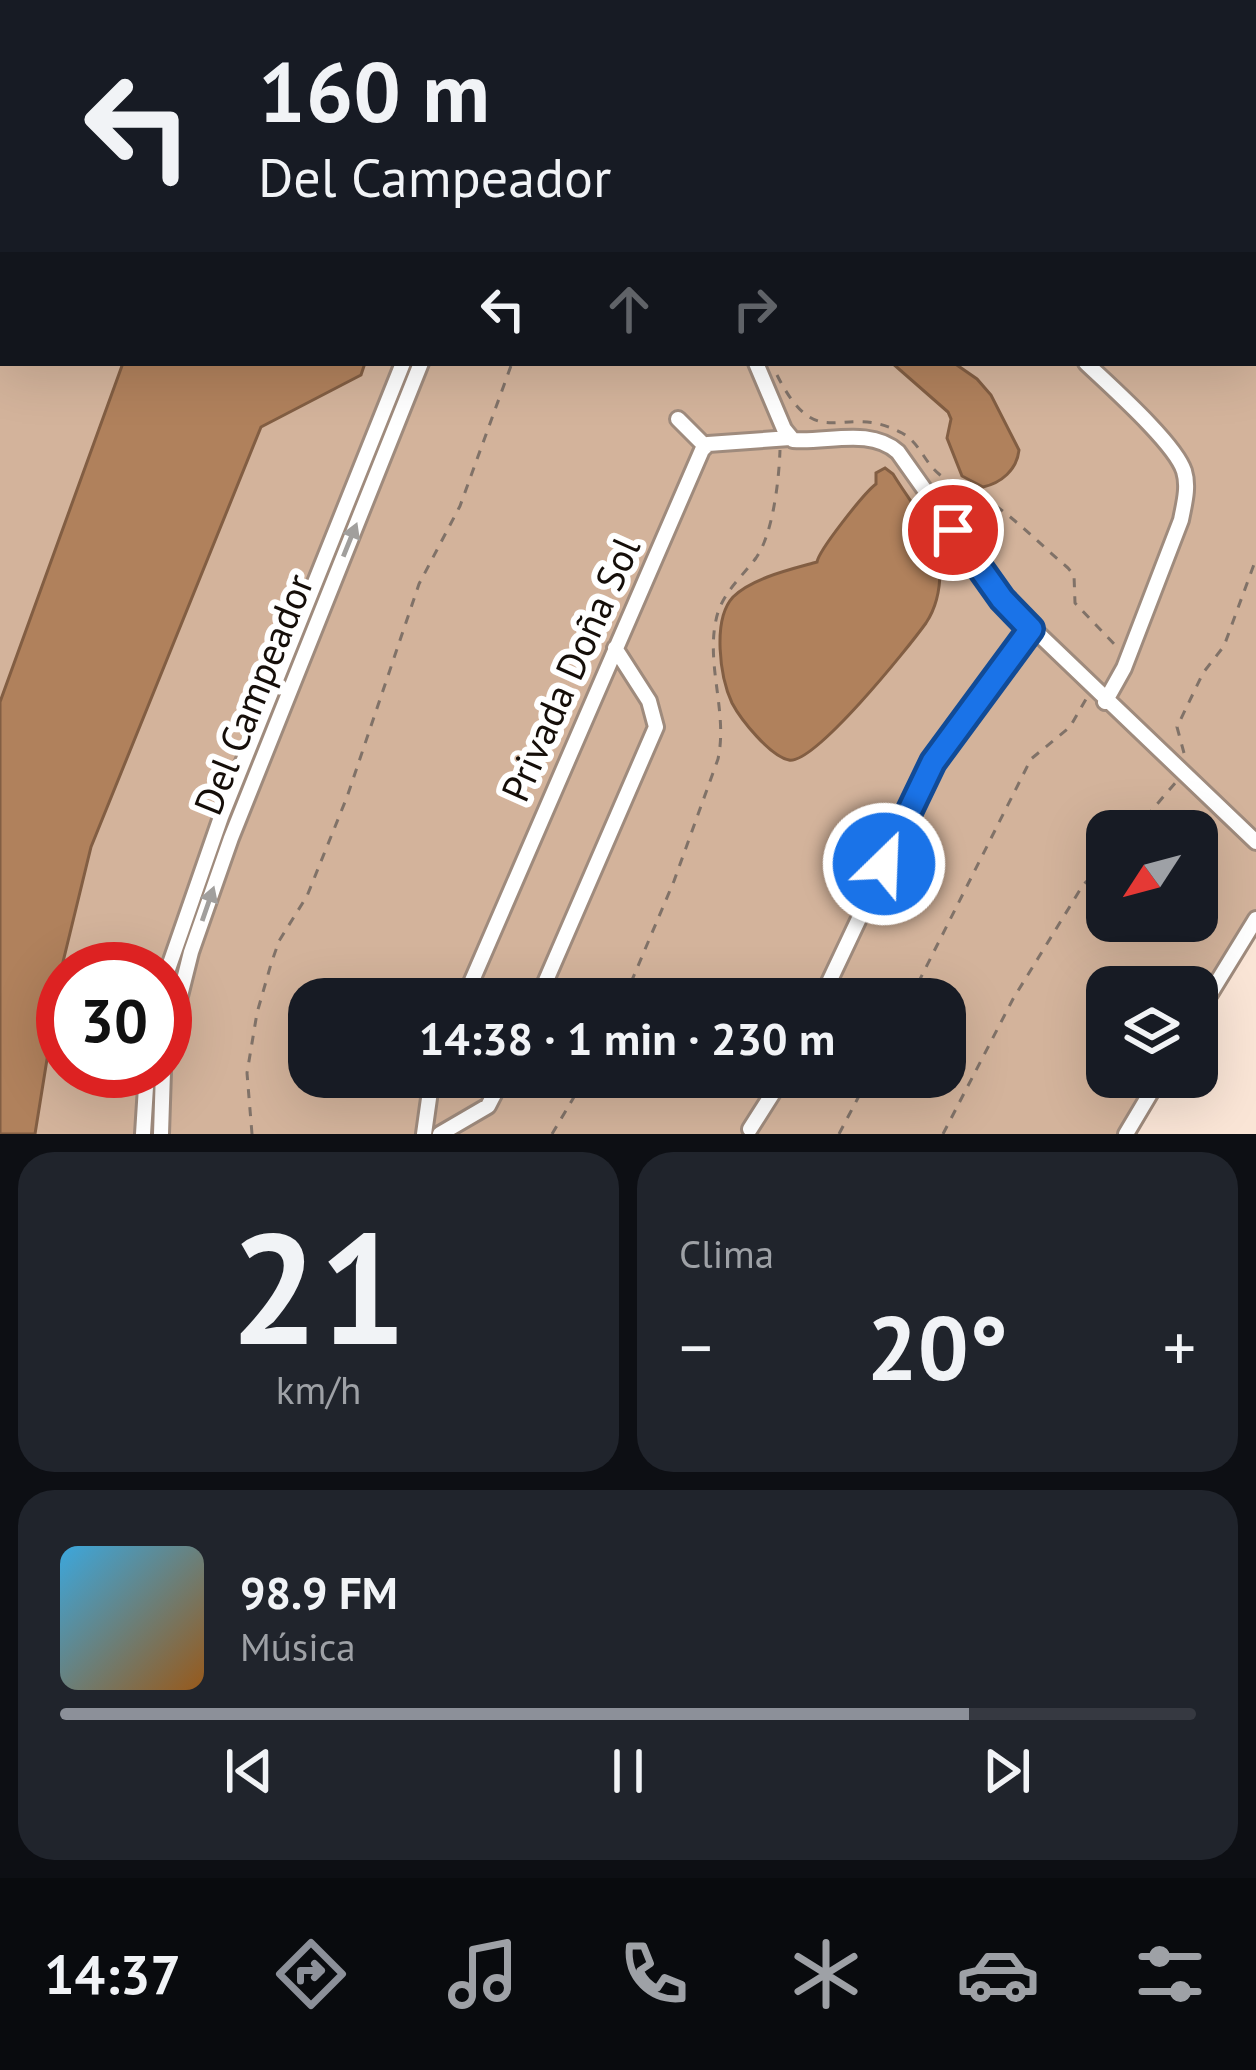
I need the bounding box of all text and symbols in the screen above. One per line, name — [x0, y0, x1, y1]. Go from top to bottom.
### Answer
text: 160 m — [258, 36, 490, 145]
icon: left — [60, 48, 216, 204]
text: Del Campeador — [258, 142, 611, 212]
icon: left — [470, 276, 536, 342]
icon: ahead — [596, 276, 662, 342]
icon: right — [722, 276, 788, 342]
pin — [902, 479, 1004, 581]
icon: arrive — [920, 497, 986, 563]
one-way arrow — [341, 522, 360, 558]
street label: Privada Doña Sol — [489, 529, 651, 809]
street label: Del Campeador — [182, 566, 324, 822]
position arrow — [821, 801, 947, 927]
north arrow — [1086, 810, 1218, 942]
map controls — [1086, 810, 1218, 1098]
one-way arrow — [200, 885, 218, 921]
speed limit sign: 30 — [36, 942, 192, 1098]
button: layers — [1086, 966, 1218, 1098]
text: 14:38 · 1 min · 230 m — [419, 1009, 835, 1067]
text: 21 — [230, 1185, 407, 1387]
text: Clima — [679, 1228, 774, 1279]
text: 20° — [867, 1288, 1008, 1405]
text: − — [679, 1304, 712, 1389]
text: + — [1163, 1304, 1196, 1389]
text: km/h — [276, 1364, 361, 1415]
text: 98.9 FM — [240, 1563, 398, 1621]
text: Música — [240, 1621, 356, 1672]
icon: previous — [216, 1738, 282, 1804]
icon: pause — [595, 1738, 661, 1804]
icon: next — [974, 1738, 1040, 1804]
icon: directions — [269, 1932, 353, 2016]
icon: music — [441, 1932, 525, 2016]
icon: phone — [612, 1932, 696, 2016]
icon: climate — [784, 1932, 868, 2016]
icon: car — [956, 1932, 1040, 2016]
icon: filters — [1128, 1932, 1212, 2016]
text: 14:37 — [44, 1939, 181, 2009]

